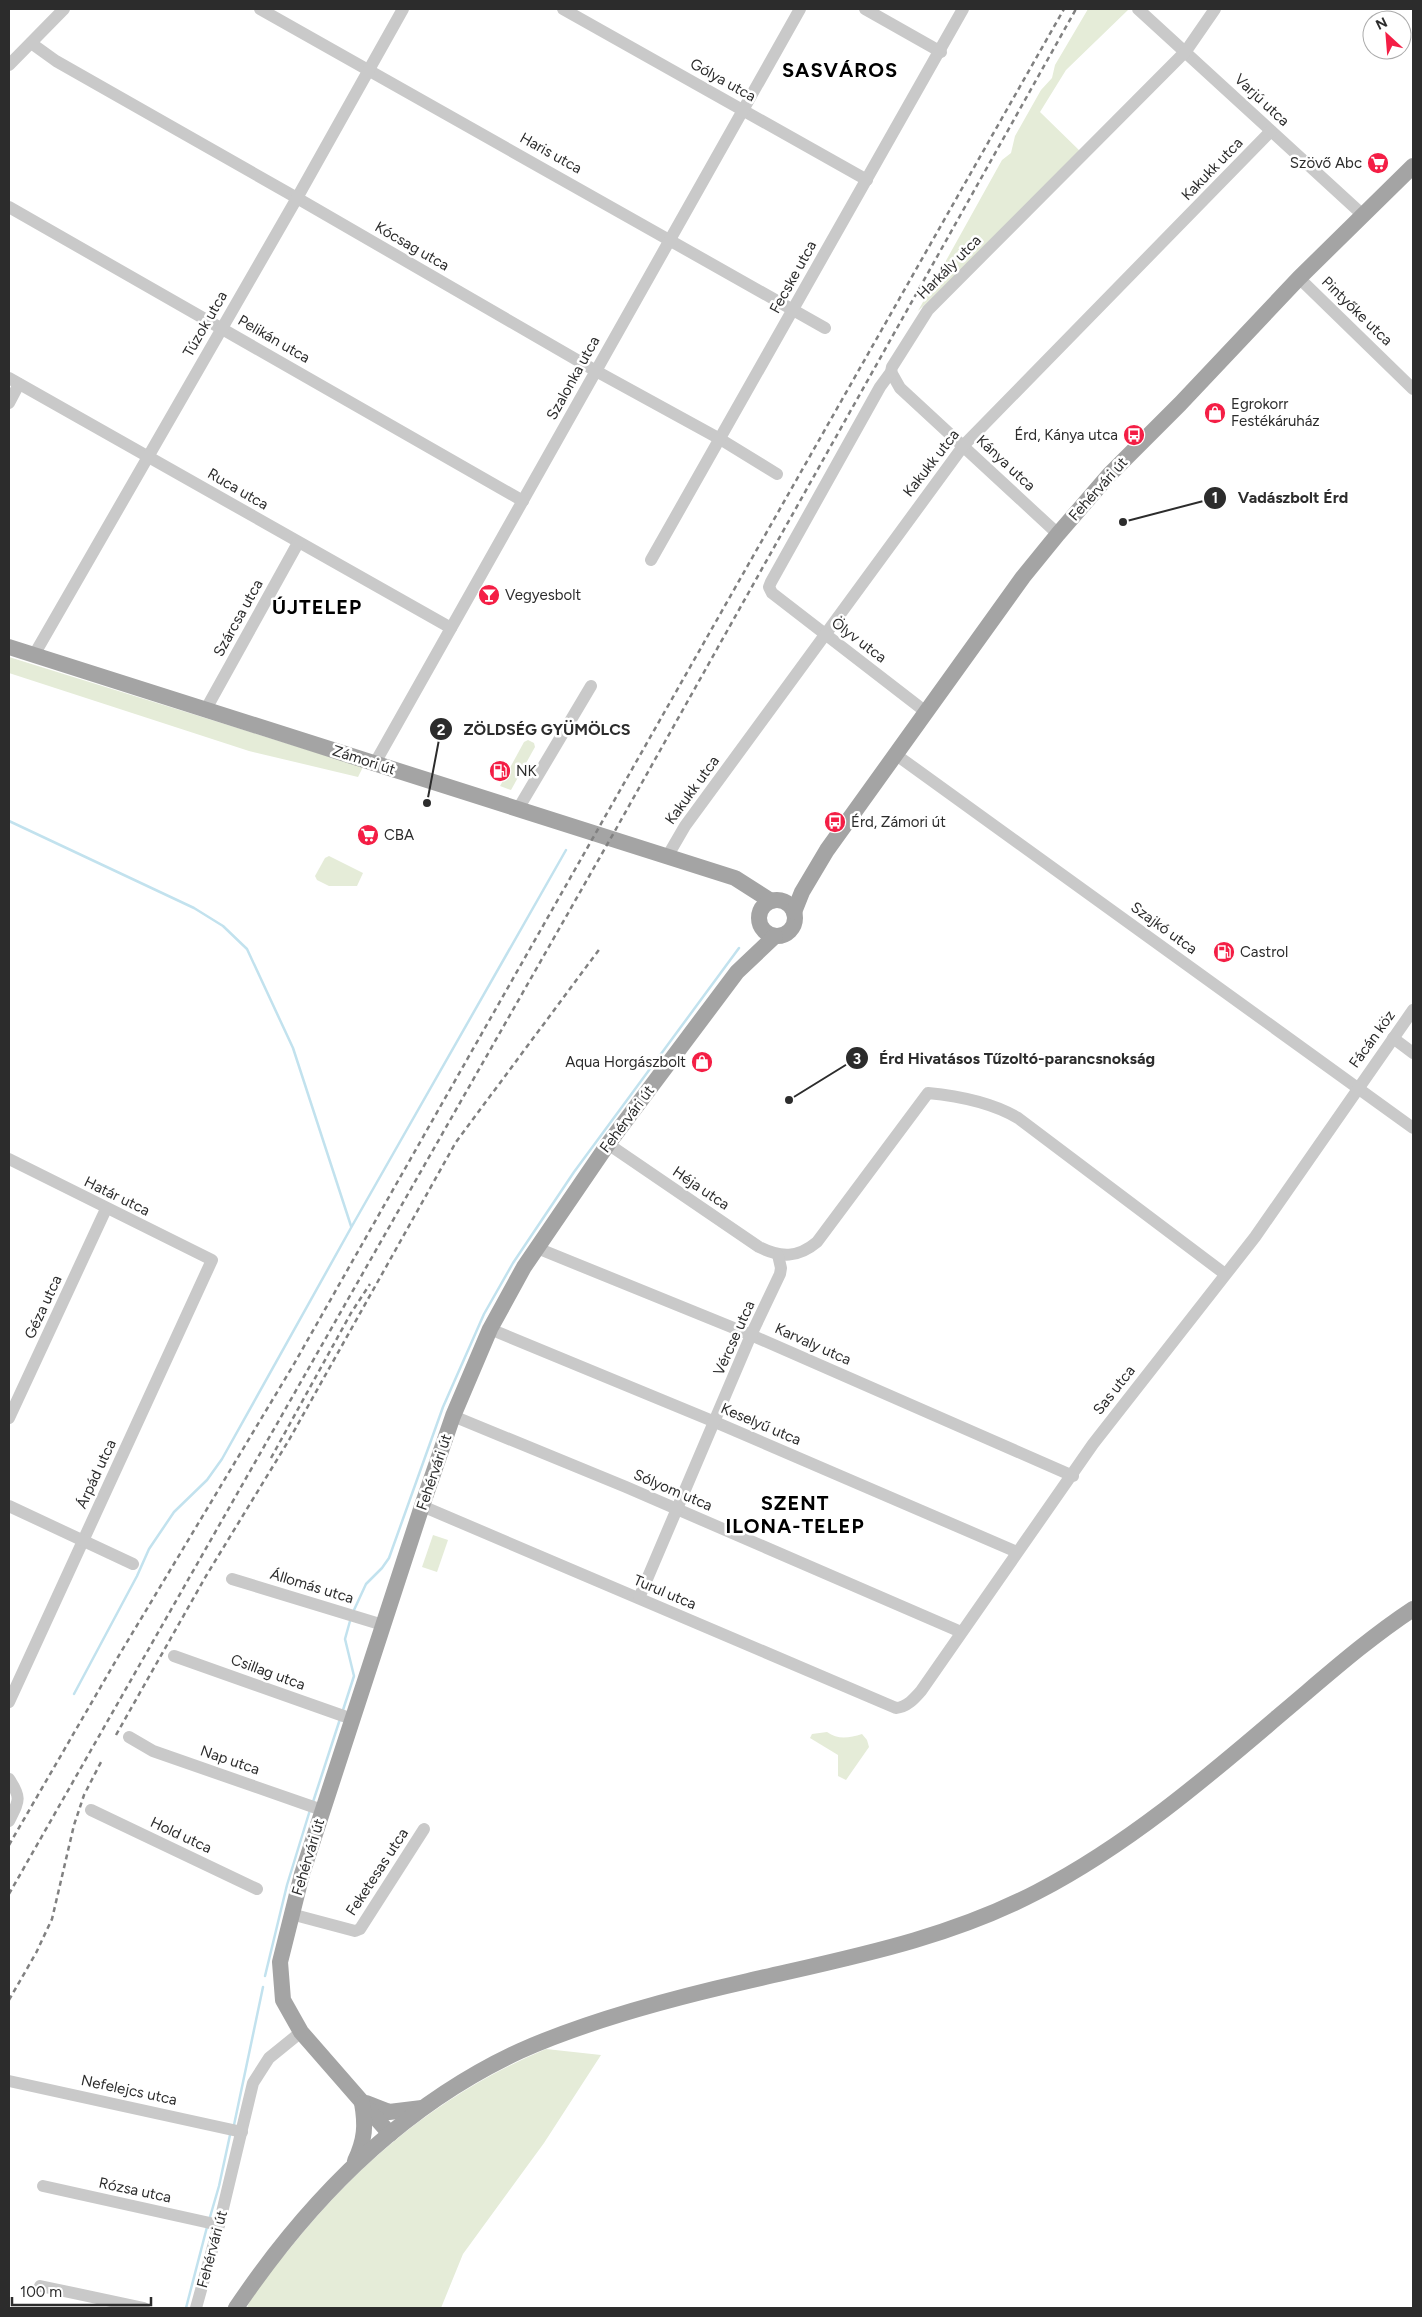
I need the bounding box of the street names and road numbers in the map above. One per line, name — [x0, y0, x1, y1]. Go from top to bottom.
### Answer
street label: Gólya utca — [687, 55, 759, 105]
street label: Varjú utca — [1231, 70, 1293, 130]
street label: Haris utca — [517, 129, 585, 177]
street label: Kakukk utca — [1178, 134, 1246, 204]
street label: Kócsag utca — [372, 218, 452, 274]
street label: Harkály utca — [913, 231, 985, 303]
street label: Fecske utca — [766, 238, 820, 316]
street label: Pintyőke utca — [1318, 273, 1396, 349]
street label: Túzok utca — [179, 288, 231, 360]
street label: Pelikán utca — [235, 311, 313, 367]
street label: Szalonka utca — [543, 333, 603, 423]
street label: Kakukk utca — [899, 426, 963, 500]
street label: Kánya utca — [973, 431, 1039, 495]
street label: Fehérvári út — [1065, 453, 1131, 525]
street label: Ruca utca — [204, 464, 272, 514]
street label: Szárcsa utca — [209, 576, 267, 660]
street label: Ölyv utca — [828, 614, 890, 666]
street label: Zámori út — [330, 741, 398, 779]
street label: Kakukk utca — [661, 752, 723, 828]
street label: Szajkó utca — [1127, 898, 1201, 958]
street label: Fácán köz — [1345, 1007, 1399, 1071]
street label: Fehérvári út — [596, 1082, 658, 1156]
street label: Héja utca — [669, 1162, 733, 1214]
street label: Határ utca — [81, 1172, 153, 1220]
street label: Géza utca — [20, 1272, 66, 1342]
street label: Vércse utca — [710, 1298, 758, 1378]
street label: Karvaly utca — [772, 1319, 854, 1369]
street label: Sas utca — [1089, 1362, 1139, 1418]
street label: Keselyű utca — [718, 1399, 804, 1449]
street label: Fehérvári út — [413, 1431, 456, 1512]
street label: Árpád utca — [72, 1437, 120, 1511]
street label: Sólyom utca — [631, 1465, 715, 1515]
street label: Állomás utca — [268, 1565, 356, 1607]
street label: Turul utca — [631, 1571, 699, 1613]
street label: Csillag utca — [228, 1650, 308, 1694]
street label: Nap utca — [198, 1741, 262, 1779]
street label: Hold utca — [148, 1813, 214, 1857]
street label: Fehérvári út — [288, 1816, 328, 1898]
street label: Feketesas utca — [342, 1825, 412, 1919]
street label: Nefelejcs utca — [79, 2071, 179, 2109]
street label: Rózsa utca — [97, 2174, 173, 2206]
street label: Fehérvári út — [193, 2208, 231, 2290]

